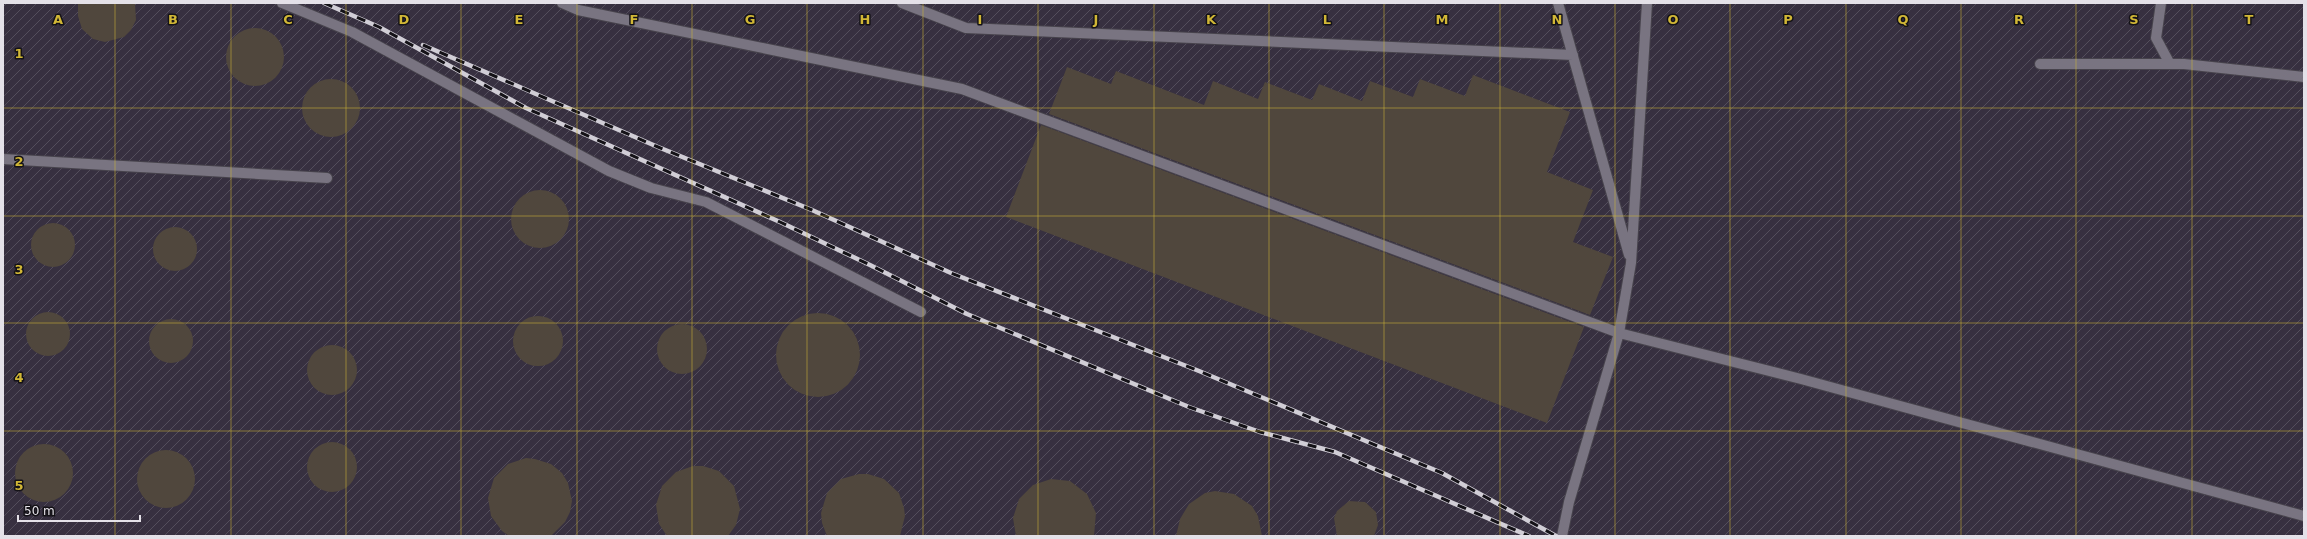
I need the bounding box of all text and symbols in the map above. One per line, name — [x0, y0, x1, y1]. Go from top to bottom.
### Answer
text: A — [53, 12, 63, 27]
text: B — [168, 12, 178, 27]
text: C — [283, 12, 293, 27]
text: D — [399, 12, 410, 27]
text: E — [515, 12, 523, 27]
text: F — [630, 12, 638, 27]
text: G — [745, 12, 755, 27]
text: H — [860, 12, 870, 27]
text: I — [978, 12, 982, 27]
text: J — [1093, 12, 1098, 27]
text: K — [1206, 12, 1217, 27]
text: L — [1323, 12, 1331, 27]
text: M — [1436, 12, 1448, 27]
text: N — [1552, 12, 1562, 27]
text: O — [1667, 12, 1679, 27]
text: P — [1783, 12, 1793, 27]
text: Q — [1897, 12, 1909, 27]
text: R — [2014, 12, 2024, 27]
text: S — [2129, 12, 2139, 27]
text: T — [2245, 12, 2254, 27]
text: 1 — [14, 46, 24, 61]
text: 2 — [14, 154, 24, 169]
text: 3 — [14, 262, 24, 277]
text: 4 — [14, 370, 24, 385]
text: 5 — [14, 478, 24, 493]
scale bar — [18, 497, 140, 523]
text: 50 m — [24, 504, 55, 518]

